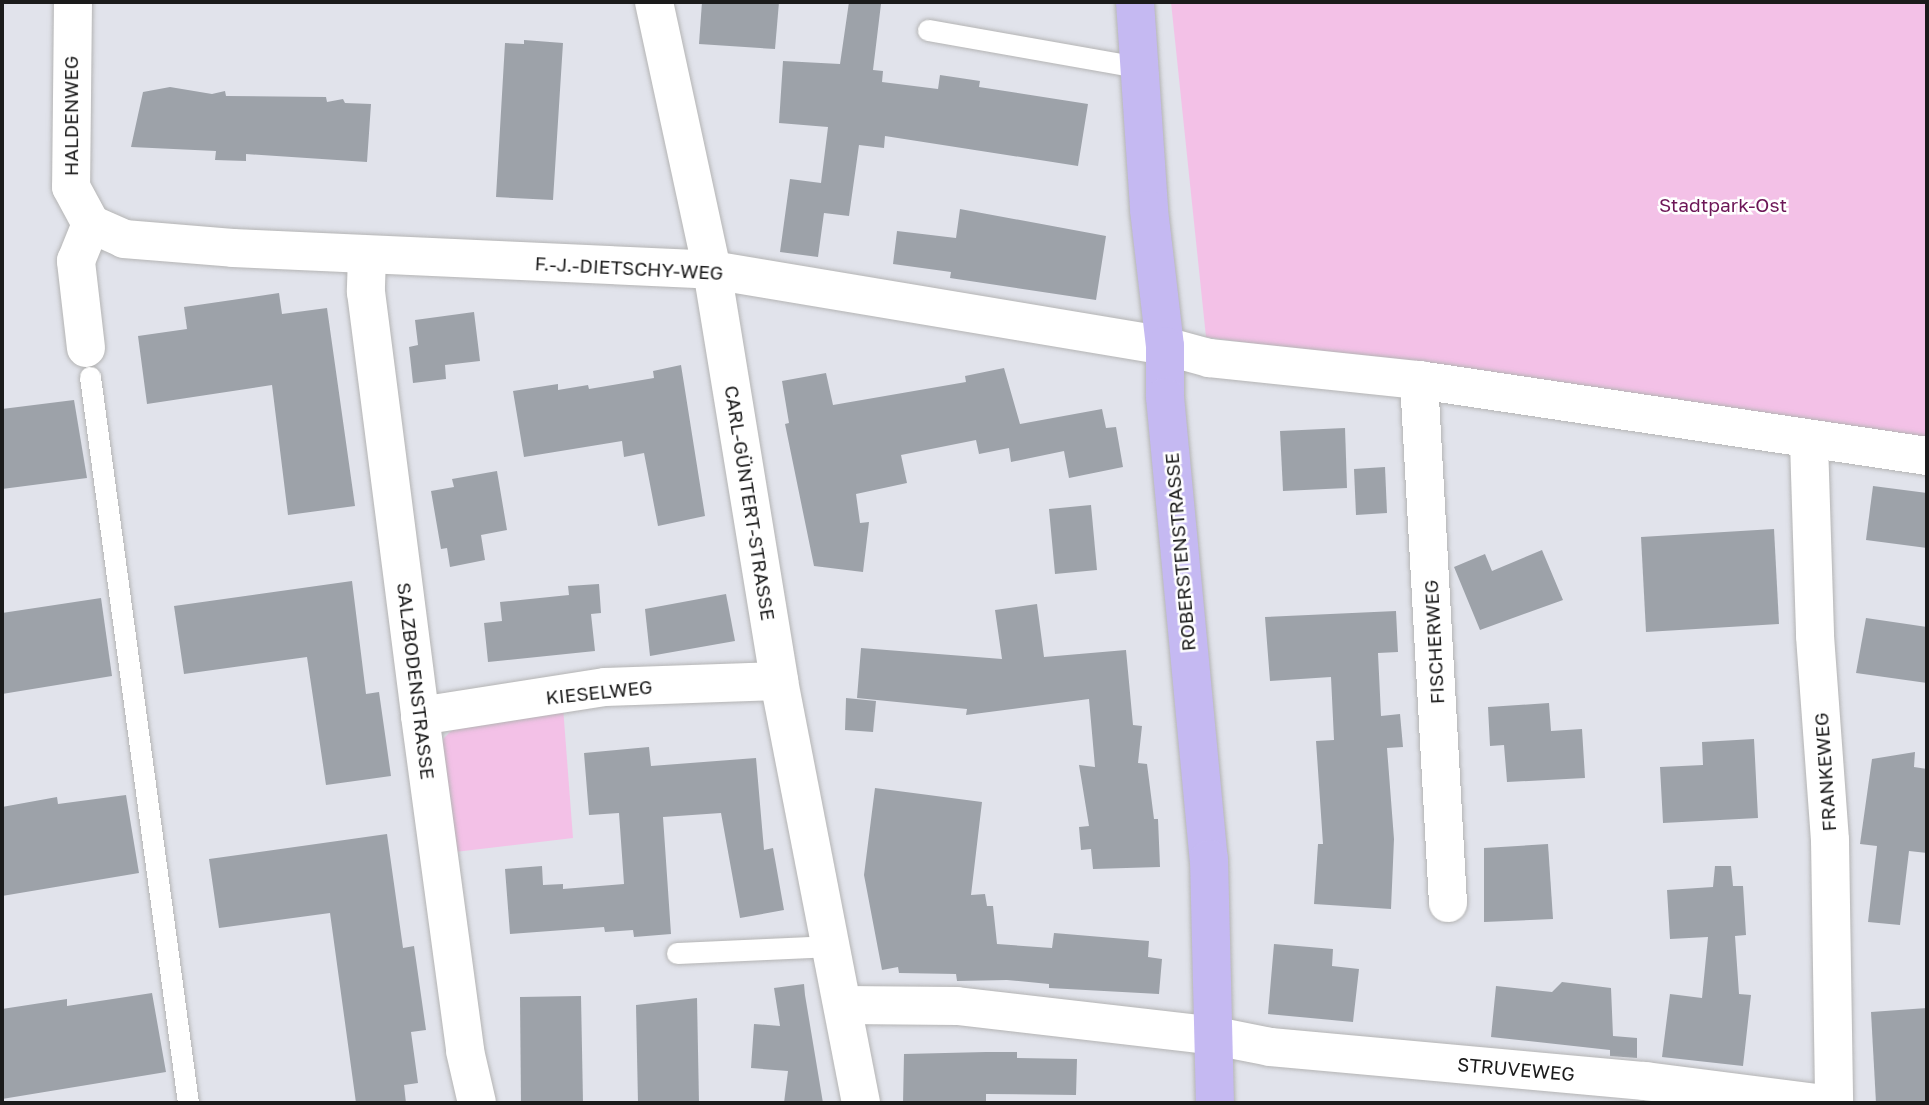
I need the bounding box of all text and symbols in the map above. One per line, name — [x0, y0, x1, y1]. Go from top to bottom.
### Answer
street label: HALDENWEG — [60, 56, 82, 176]
park label: Stadtpark-Ost — [1659, 194, 1787, 216]
street label: F.-J.-DIETSCHY-WEG — [534, 252, 724, 284]
street label: CARL-GÜNTERT-STRASSE — [720, 384, 780, 622]
street label: ROBERSTENSTRASSE — [1160, 452, 1200, 652]
street label: FISCHERWEG — [1419, 579, 1449, 705]
street label: SALZBODENSTRASSE — [393, 581, 439, 781]
street label: KIESELWEG — [544, 675, 654, 709]
street label: FRANKEWEG — [1809, 712, 1841, 832]
street label: STRUVEWEG — [1456, 1053, 1576, 1085]

